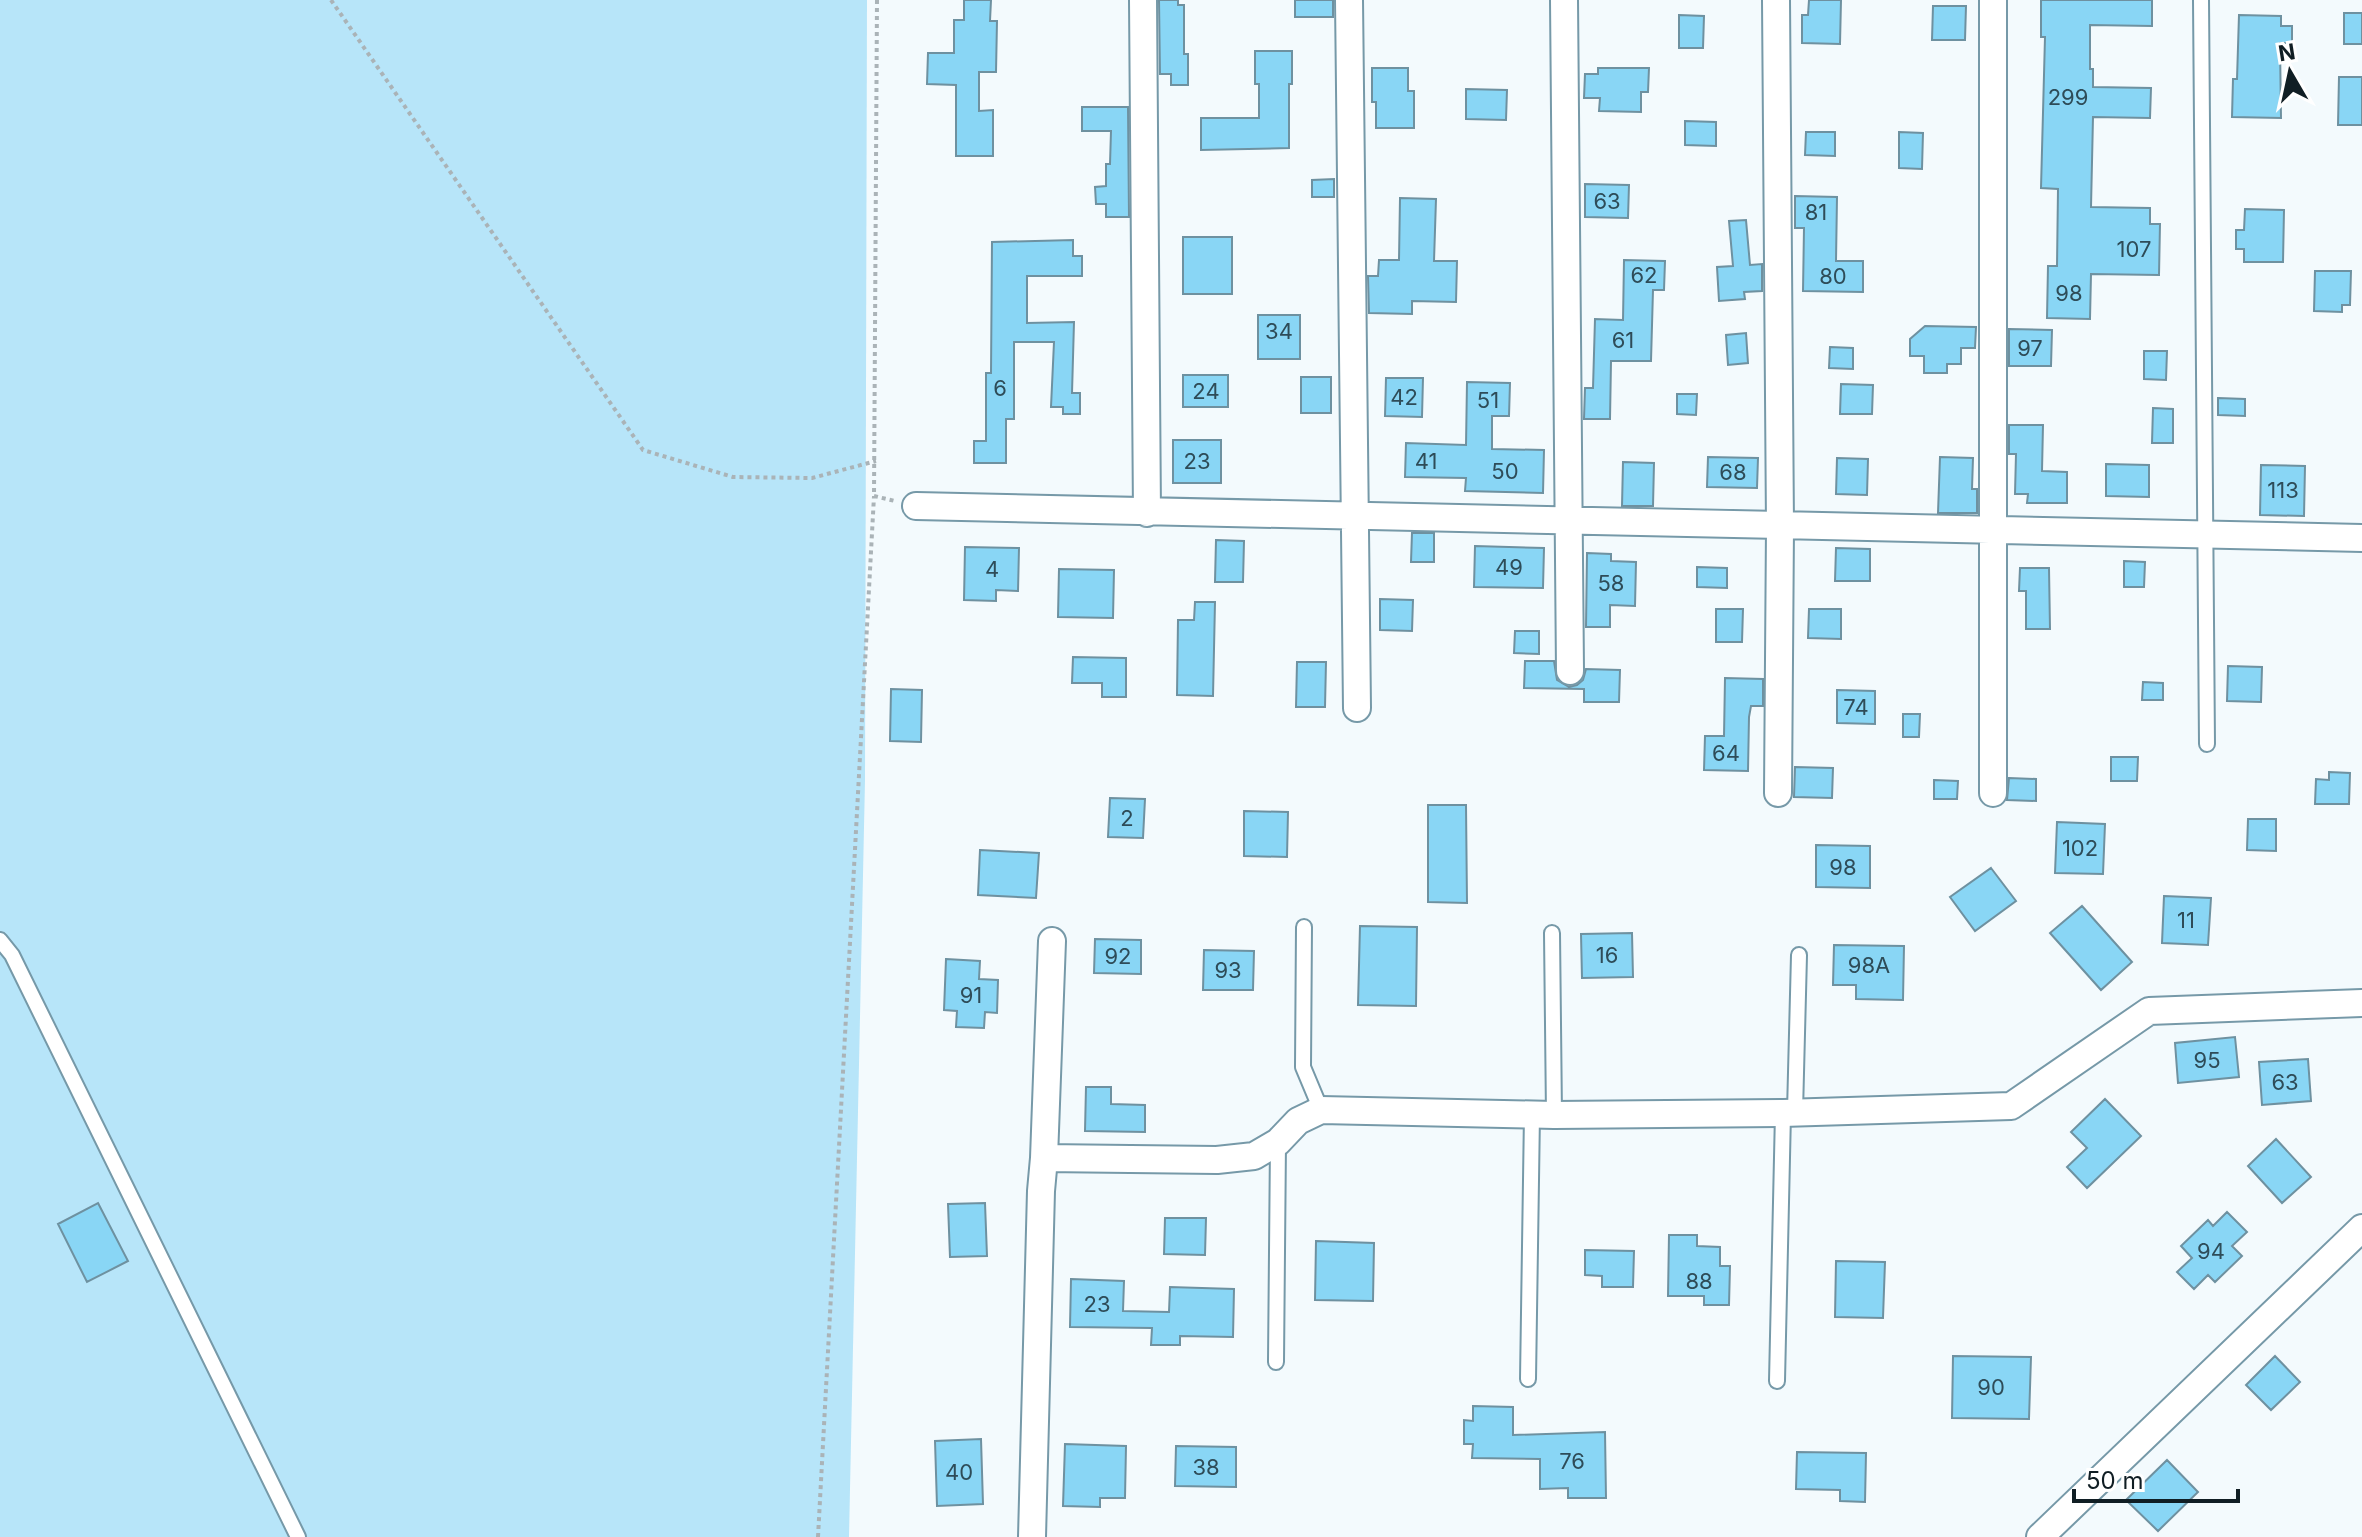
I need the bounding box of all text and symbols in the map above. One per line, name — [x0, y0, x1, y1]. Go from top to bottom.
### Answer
north arrow — [2250, 32, 2330, 112]
text: N — [2277, 38, 2297, 66]
house number: 299 — [2048, 84, 2088, 110]
house number: 63 — [1593, 188, 1621, 214]
house number: 81 — [1805, 199, 1827, 225]
house number: 107 — [2117, 236, 2151, 262]
house number: 62 — [1630, 262, 1658, 288]
house number: 80 — [1819, 263, 1847, 289]
house number: 98 — [2055, 280, 2083, 306]
house number: 34 — [1265, 318, 1293, 344]
house number: 61 — [1612, 327, 1634, 353]
house number: 97 — [2017, 335, 2043, 361]
house number: 6 — [993, 375, 1007, 401]
house number: 24 — [1192, 378, 1220, 404]
house number: 42 — [1390, 384, 1418, 410]
house number: 51 — [1477, 387, 1499, 413]
house number: 23 — [1183, 448, 1211, 474]
house number: 41 — [1415, 448, 1437, 474]
house number: 50 — [1491, 458, 1519, 484]
house number: 68 — [1719, 459, 1747, 485]
house number: 113 — [2267, 477, 2299, 503]
house number: 49 — [1495, 554, 1523, 580]
house number: 4 — [985, 556, 999, 582]
house number: 58 — [1598, 570, 1624, 596]
house number: 74 — [1843, 694, 1869, 720]
house number: 64 — [1712, 740, 1740, 766]
house number: 2 — [1120, 805, 1134, 831]
house number: 102 — [2062, 835, 2098, 861]
house number: 98 — [1829, 854, 1857, 880]
house number: 11 — [2177, 907, 2195, 933]
house number: 16 — [1596, 942, 1618, 968]
house number: 92 — [1104, 943, 1132, 969]
house number: 98А — [1848, 952, 1890, 978]
house number: 93 — [1214, 957, 1242, 983]
house number: 91 — [960, 982, 982, 1008]
house number: 95 — [2193, 1047, 2221, 1073]
house number: 63 — [2271, 1069, 2299, 1095]
house number: 94 — [2197, 1238, 2225, 1264]
house number: 88 — [1685, 1268, 1713, 1294]
house number: 23 — [1083, 1291, 1111, 1317]
house number: 90 — [1977, 1374, 2005, 1400]
house number: 76 — [1559, 1448, 1585, 1474]
scale bar — [2074, 1453, 2238, 1503]
house number: 38 — [1192, 1454, 1220, 1480]
house number: 40 — [945, 1459, 973, 1485]
text: 50 m — [2086, 1466, 2144, 1495]

